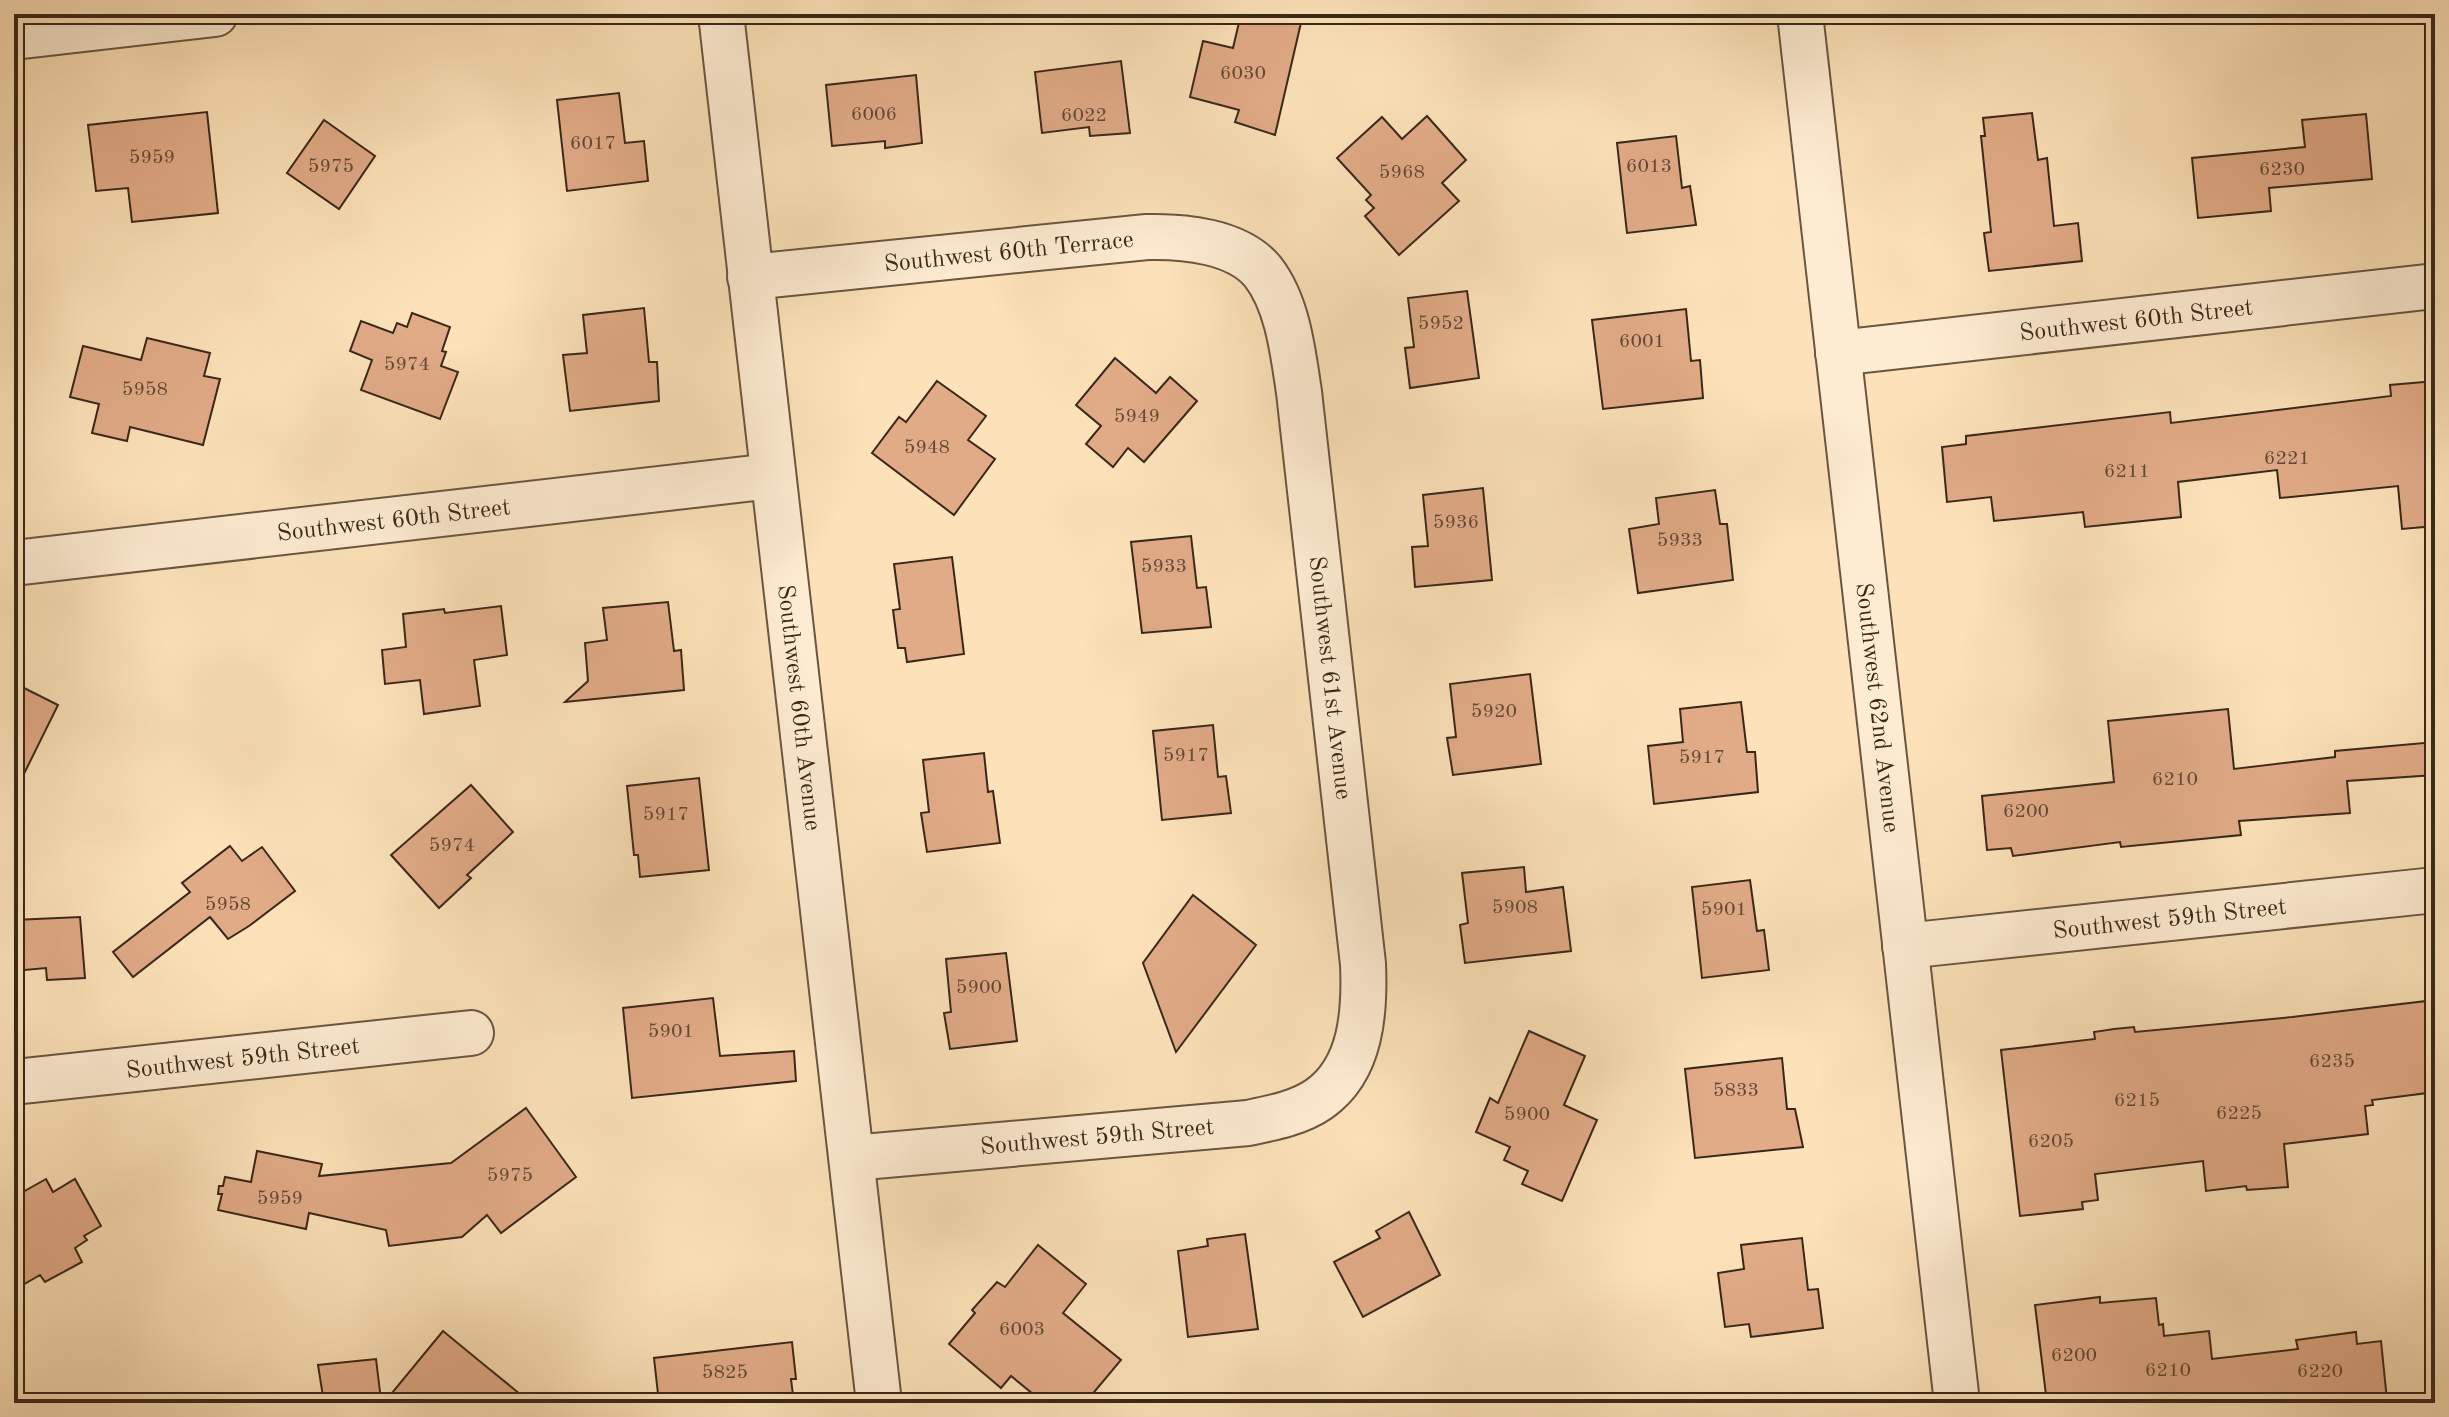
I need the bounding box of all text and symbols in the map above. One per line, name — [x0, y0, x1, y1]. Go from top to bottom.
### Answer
house number: 6030 — [1220, 64, 1266, 84]
house number: 6006 — [851, 105, 897, 125]
house number: 6022 — [1061, 106, 1107, 126]
house number: 6017 — [570, 134, 616, 154]
house number: 5959 — [129, 148, 175, 168]
house number: 5975 — [308, 157, 354, 177]
house number: 6013 — [1626, 157, 1672, 177]
house number: 6230 — [2259, 160, 2305, 180]
house number: 5968 — [1379, 163, 1425, 183]
street label: Southwest 60th Terrace — [883, 228, 1135, 277]
street label: Southwest 60th Street — [2018, 297, 2254, 347]
house number: 5952 — [1418, 314, 1464, 334]
house number: 6001 — [1619, 332, 1665, 352]
house number: 5974 — [384, 355, 430, 375]
house number: 5958 — [122, 380, 168, 400]
house number: 5949 — [1114, 407, 1160, 427]
house number: 5948 — [904, 438, 950, 458]
house number: 6221 — [2264, 449, 2310, 469]
house number: 6211 — [2104, 462, 2150, 482]
street label: Southwest 60th Street — [276, 496, 512, 547]
house number: 5936 — [1433, 513, 1479, 533]
house number: 5933 — [1657, 531, 1703, 551]
street label: Southwest 61st Avenue — [1303, 555, 1355, 801]
house number: 5933 — [1141, 557, 1187, 577]
street label: Southwest 62nd Avenue — [1850, 581, 1902, 834]
street label: Southwest 60th Avenue — [772, 583, 824, 832]
house number: 5920 — [1471, 702, 1517, 722]
house number: 5917 — [1163, 746, 1209, 766]
house number: 5917 — [1679, 748, 1725, 768]
house number: 6210 — [2152, 770, 2198, 790]
house number: 6200 — [2003, 802, 2049, 822]
house number: 5917 — [643, 805, 689, 825]
house number: 5974 — [429, 836, 475, 856]
house number: 5958 — [205, 895, 251, 915]
street label: Southwest 59th Street — [2052, 896, 2288, 944]
house number: 5908 — [1492, 898, 1538, 918]
house number: 5901 — [1701, 900, 1747, 920]
house number: 5900 — [956, 978, 1002, 998]
house number: 5901 — [648, 1022, 694, 1042]
street label: Southwest 59th Street — [125, 1035, 361, 1084]
house number: 6235 — [2309, 1052, 2355, 1072]
house number: 5833 — [1713, 1081, 1759, 1101]
house number: 6215 — [2114, 1091, 2160, 1111]
house number: 6225 — [2216, 1104, 2262, 1124]
house number: 5900 — [1504, 1105, 1550, 1125]
street label: Southwest 59th Street — [979, 1116, 1215, 1160]
house number: 6205 — [2028, 1132, 2074, 1152]
house number: 5975 — [487, 1166, 533, 1186]
house number: 5959 — [257, 1189, 303, 1209]
house number: 6003 — [999, 1320, 1045, 1340]
house number: 6200 — [2051, 1346, 2097, 1366]
house number: 6210 — [2145, 1361, 2191, 1381]
house number: 6220 — [2297, 1362, 2343, 1382]
house number: 5825 — [702, 1363, 748, 1383]

